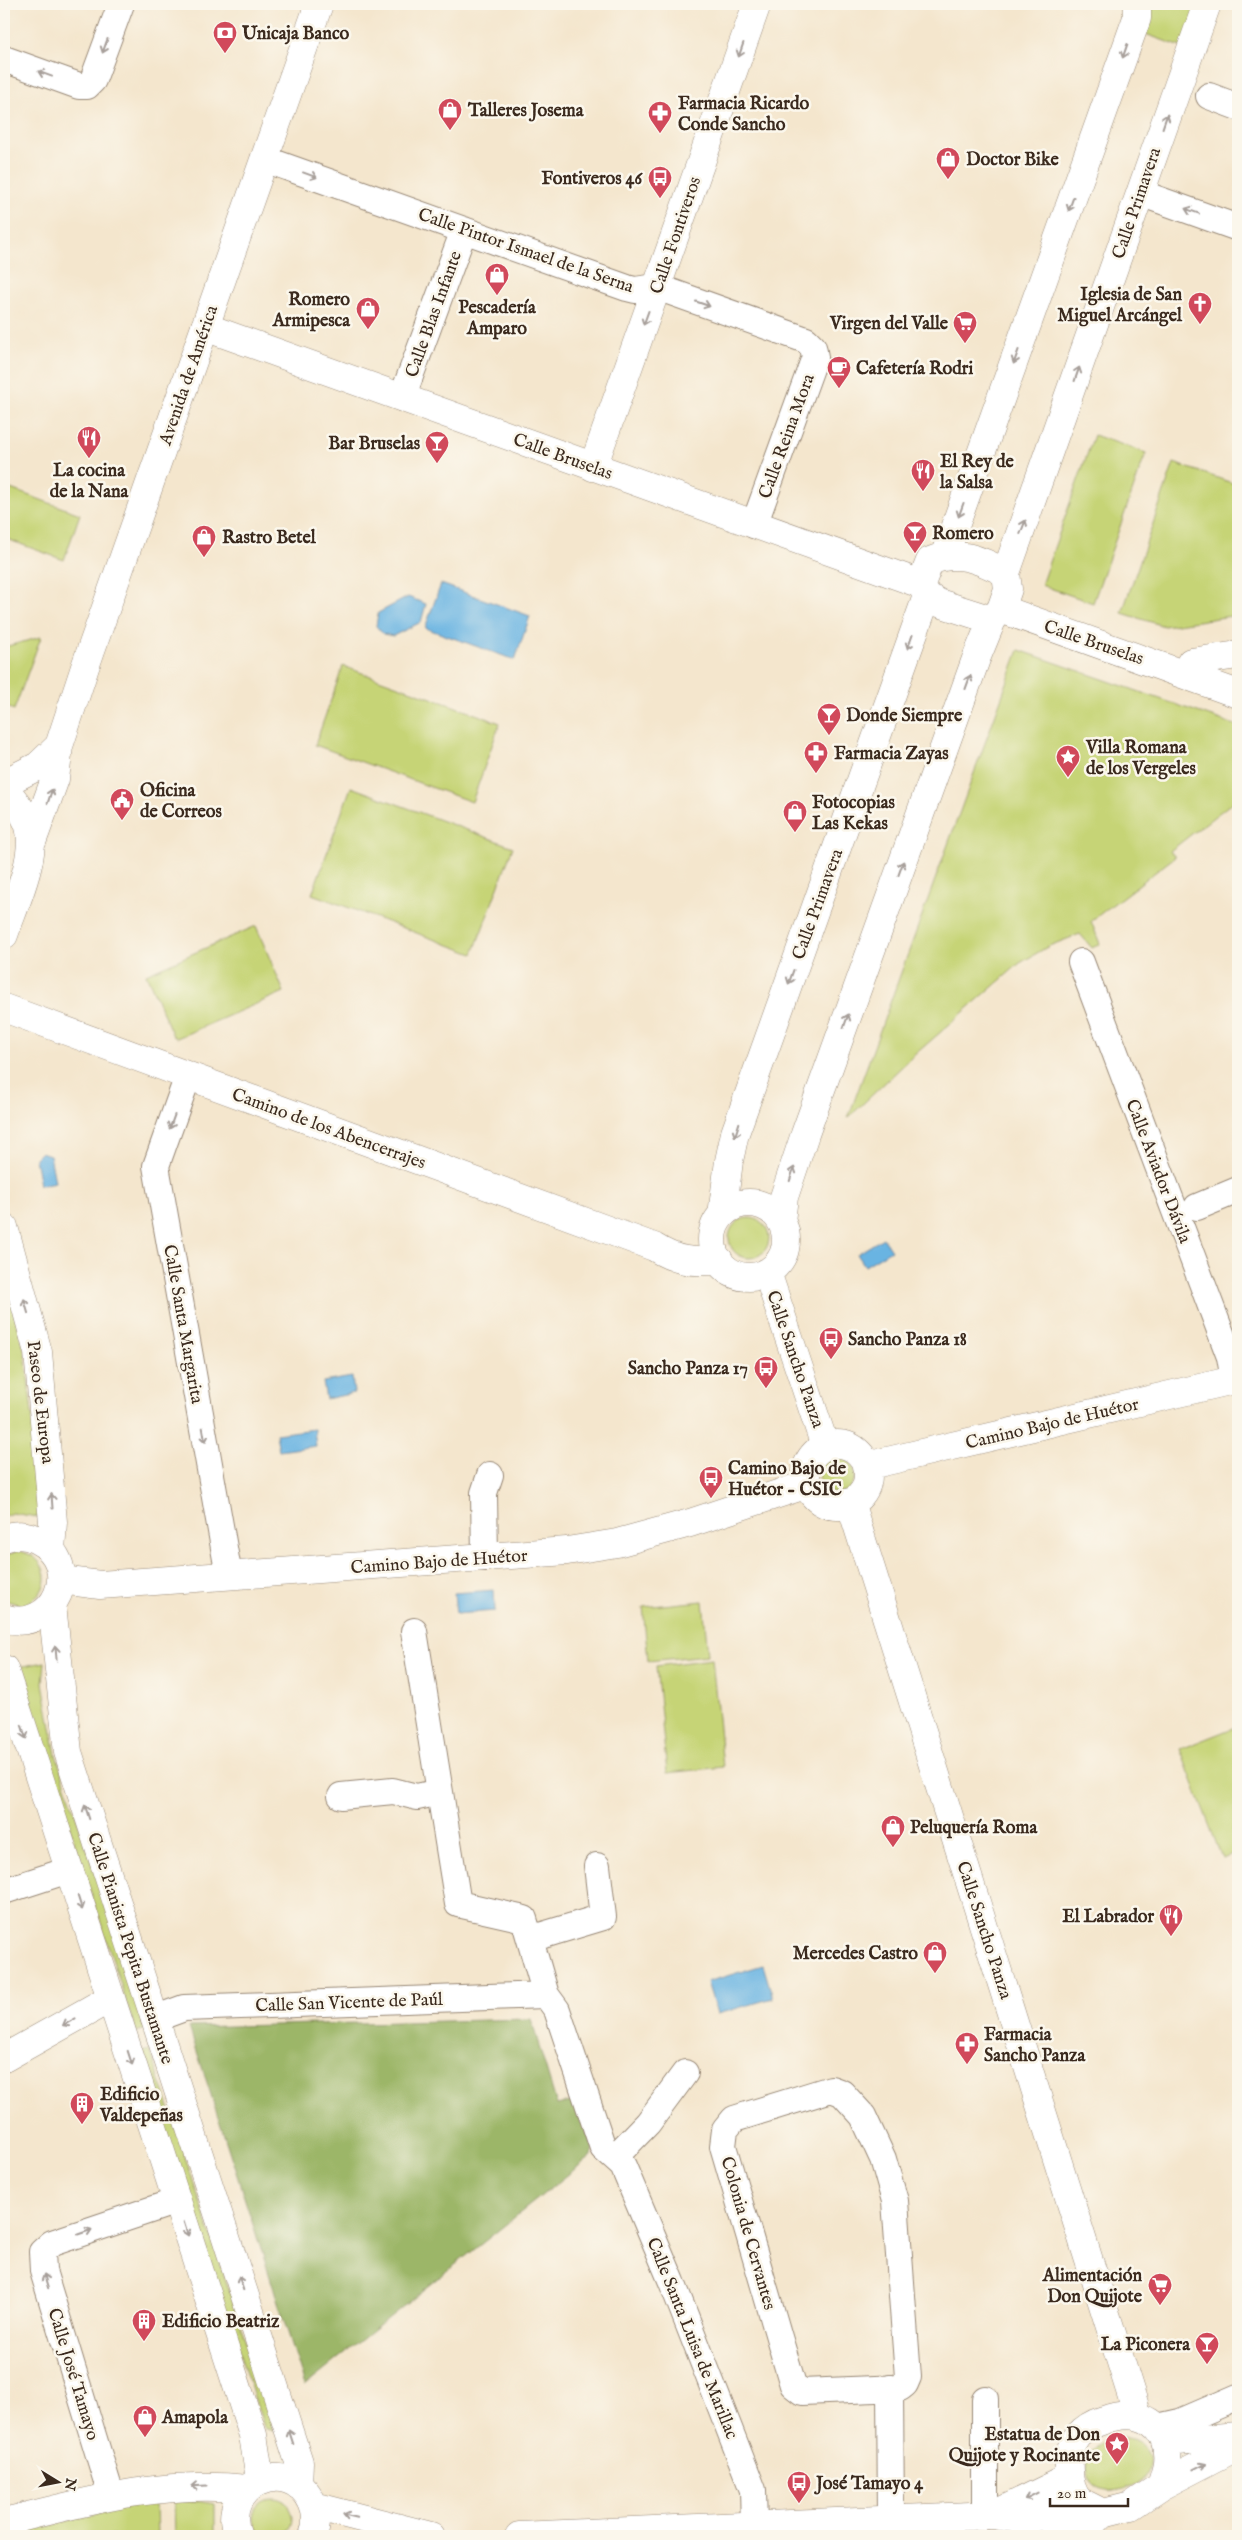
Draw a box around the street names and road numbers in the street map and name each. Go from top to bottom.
street label: Calle Primavera [1108,144,1167,262]
street label: Calle Fontiveros [646,174,707,297]
street label: Calle Pintor Ismael de la Serna [415,204,637,299]
street label: Calle Blas Infante [401,248,468,381]
street label: Avenida de América [154,302,224,449]
street label: Calle Reina Mora [754,371,821,502]
street label: Calle Bruselas [510,429,615,486]
street label: Calle Bruselas [1041,616,1146,671]
street label: Calle Primavera [788,846,849,963]
street label: Camino de los Abencerrajes [228,1084,429,1175]
street label: Calle Aviador Dávila [1120,1096,1196,1247]
street label: Calle Santa Margarita [157,1243,208,1406]
street label: Calle Sancho Panza [760,1288,829,1431]
street label: Paseo de Europa [21,1339,58,1465]
street label: Camino Bajo de Huétor [963,1393,1142,1456]
street label: Camino Bajo de Huétor [350,1545,529,1580]
street label: Calle Pianista Pepita Bustamante [81,1830,178,2067]
street label: Calle Sancho Panza [950,1859,1017,2003]
street label: Calle San Vicente de Paúl [255,1989,443,2018]
street label: Colonia de Cervantes [715,2154,780,2313]
street label: Calle Santa Luisa de Marillac [641,2234,743,2443]
street label: Calle José Tamayo [42,2306,104,2444]

